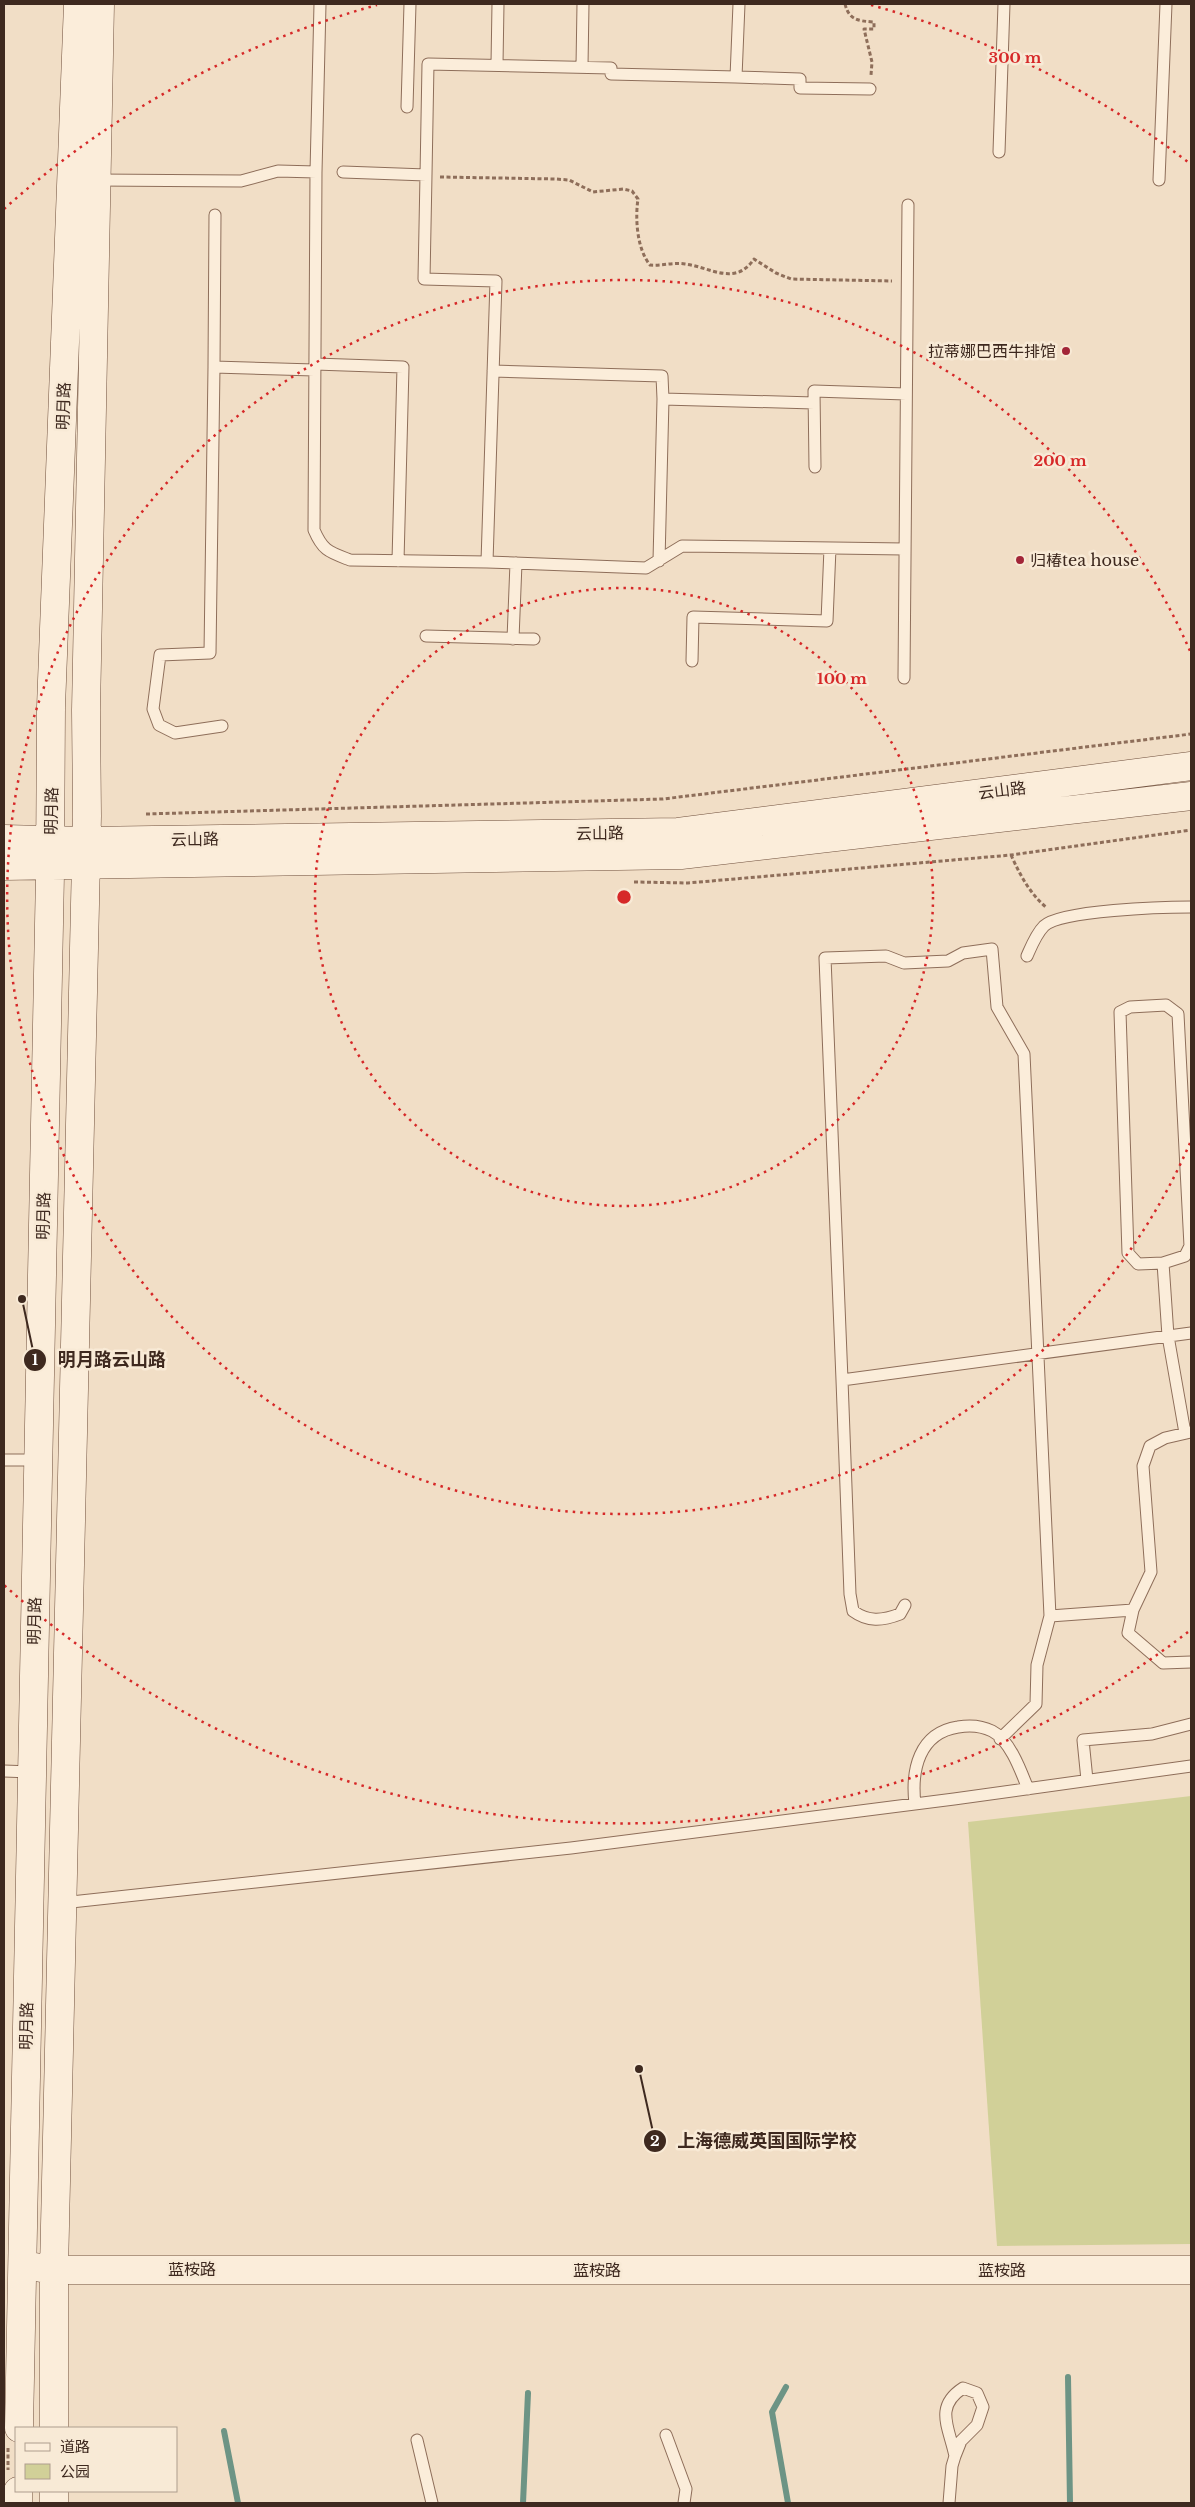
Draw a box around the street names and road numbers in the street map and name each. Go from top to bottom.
street label: 明月路 [52,382,74,430]
street label: 云山路 [977,777,1027,803]
street label: 明月路 [41,787,61,835]
street label: 云山路 [576,823,624,843]
street label: 云山路 [171,829,219,849]
street label: 明月路 [33,1192,53,1240]
street label: 明月路 [24,1597,44,1645]
street label: 明月路 [16,2002,36,2050]
street label: 蓝桉路 [168,2259,216,2279]
street label: 蓝桉路 [573,2260,621,2280]
street label: 蓝桉路 [978,2260,1026,2280]

